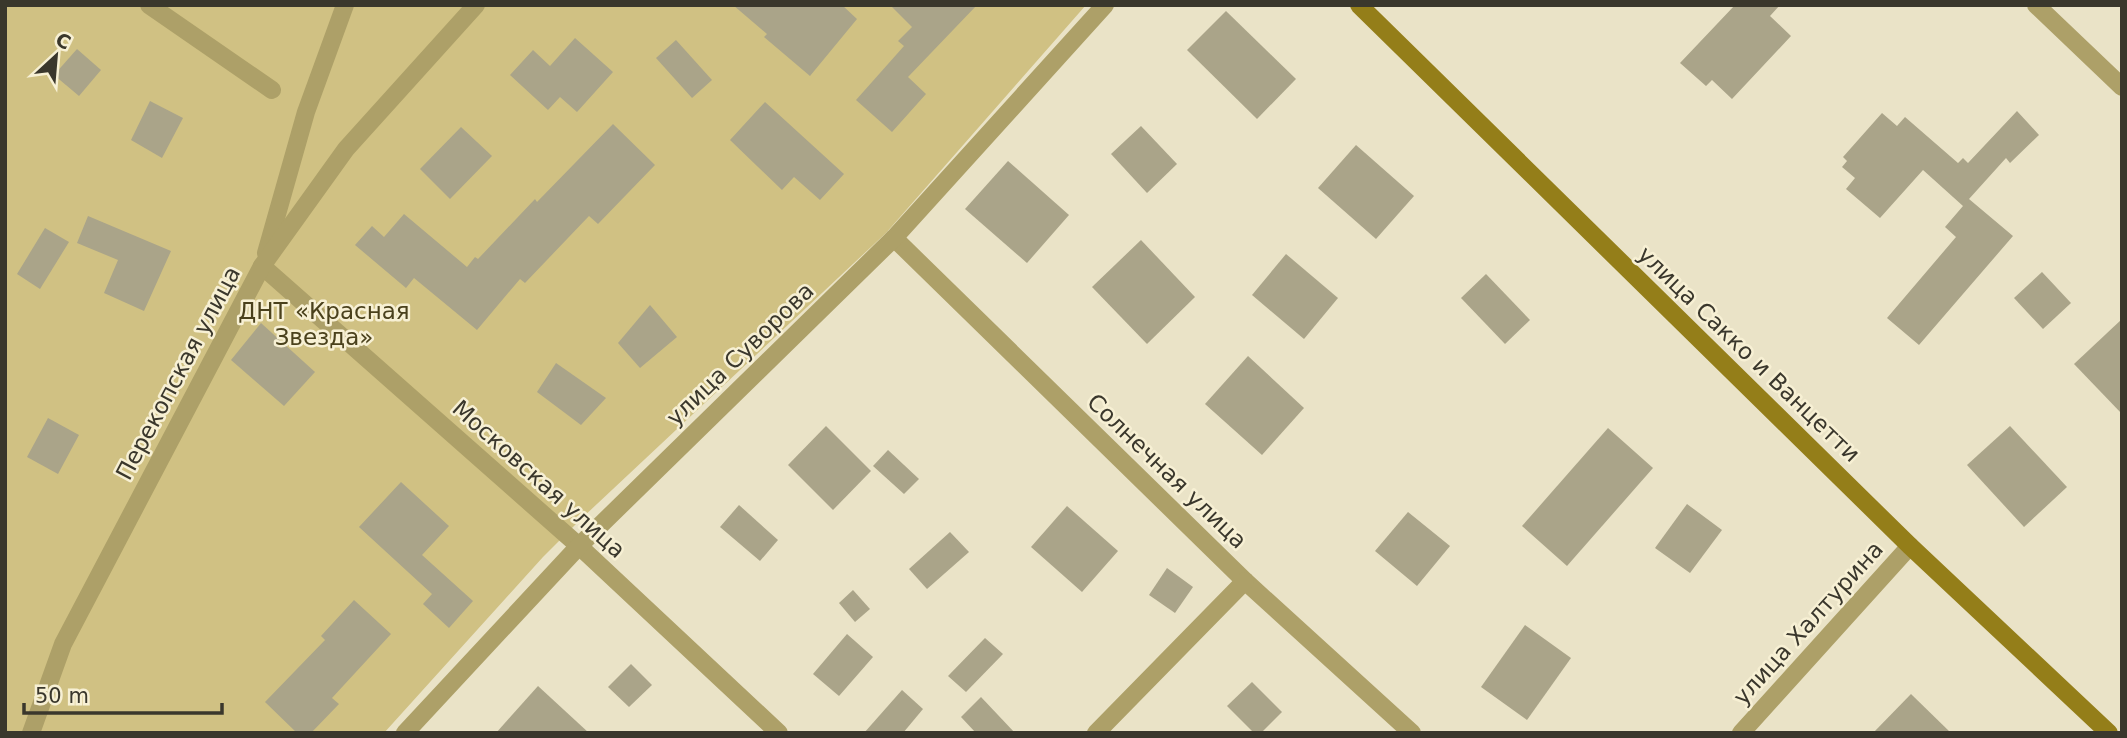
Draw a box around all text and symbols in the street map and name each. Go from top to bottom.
north arrow [21,21,91,91]
text: С [52,28,75,54]
street label: улица Сакко и Ванцетти [1633,241,1865,467]
street label: Перекопская улица [111,262,245,484]
street label: улица Суворова [661,277,819,431]
park label: ДНТ «Красная Звезда» [238,298,410,350]
street label: Солнечная улица [1082,388,1252,554]
street label: Московская улица [447,395,631,563]
street label: улица Халтурина [1728,536,1888,710]
scale bar [24,672,222,716]
text: 50 m [35,684,89,708]

